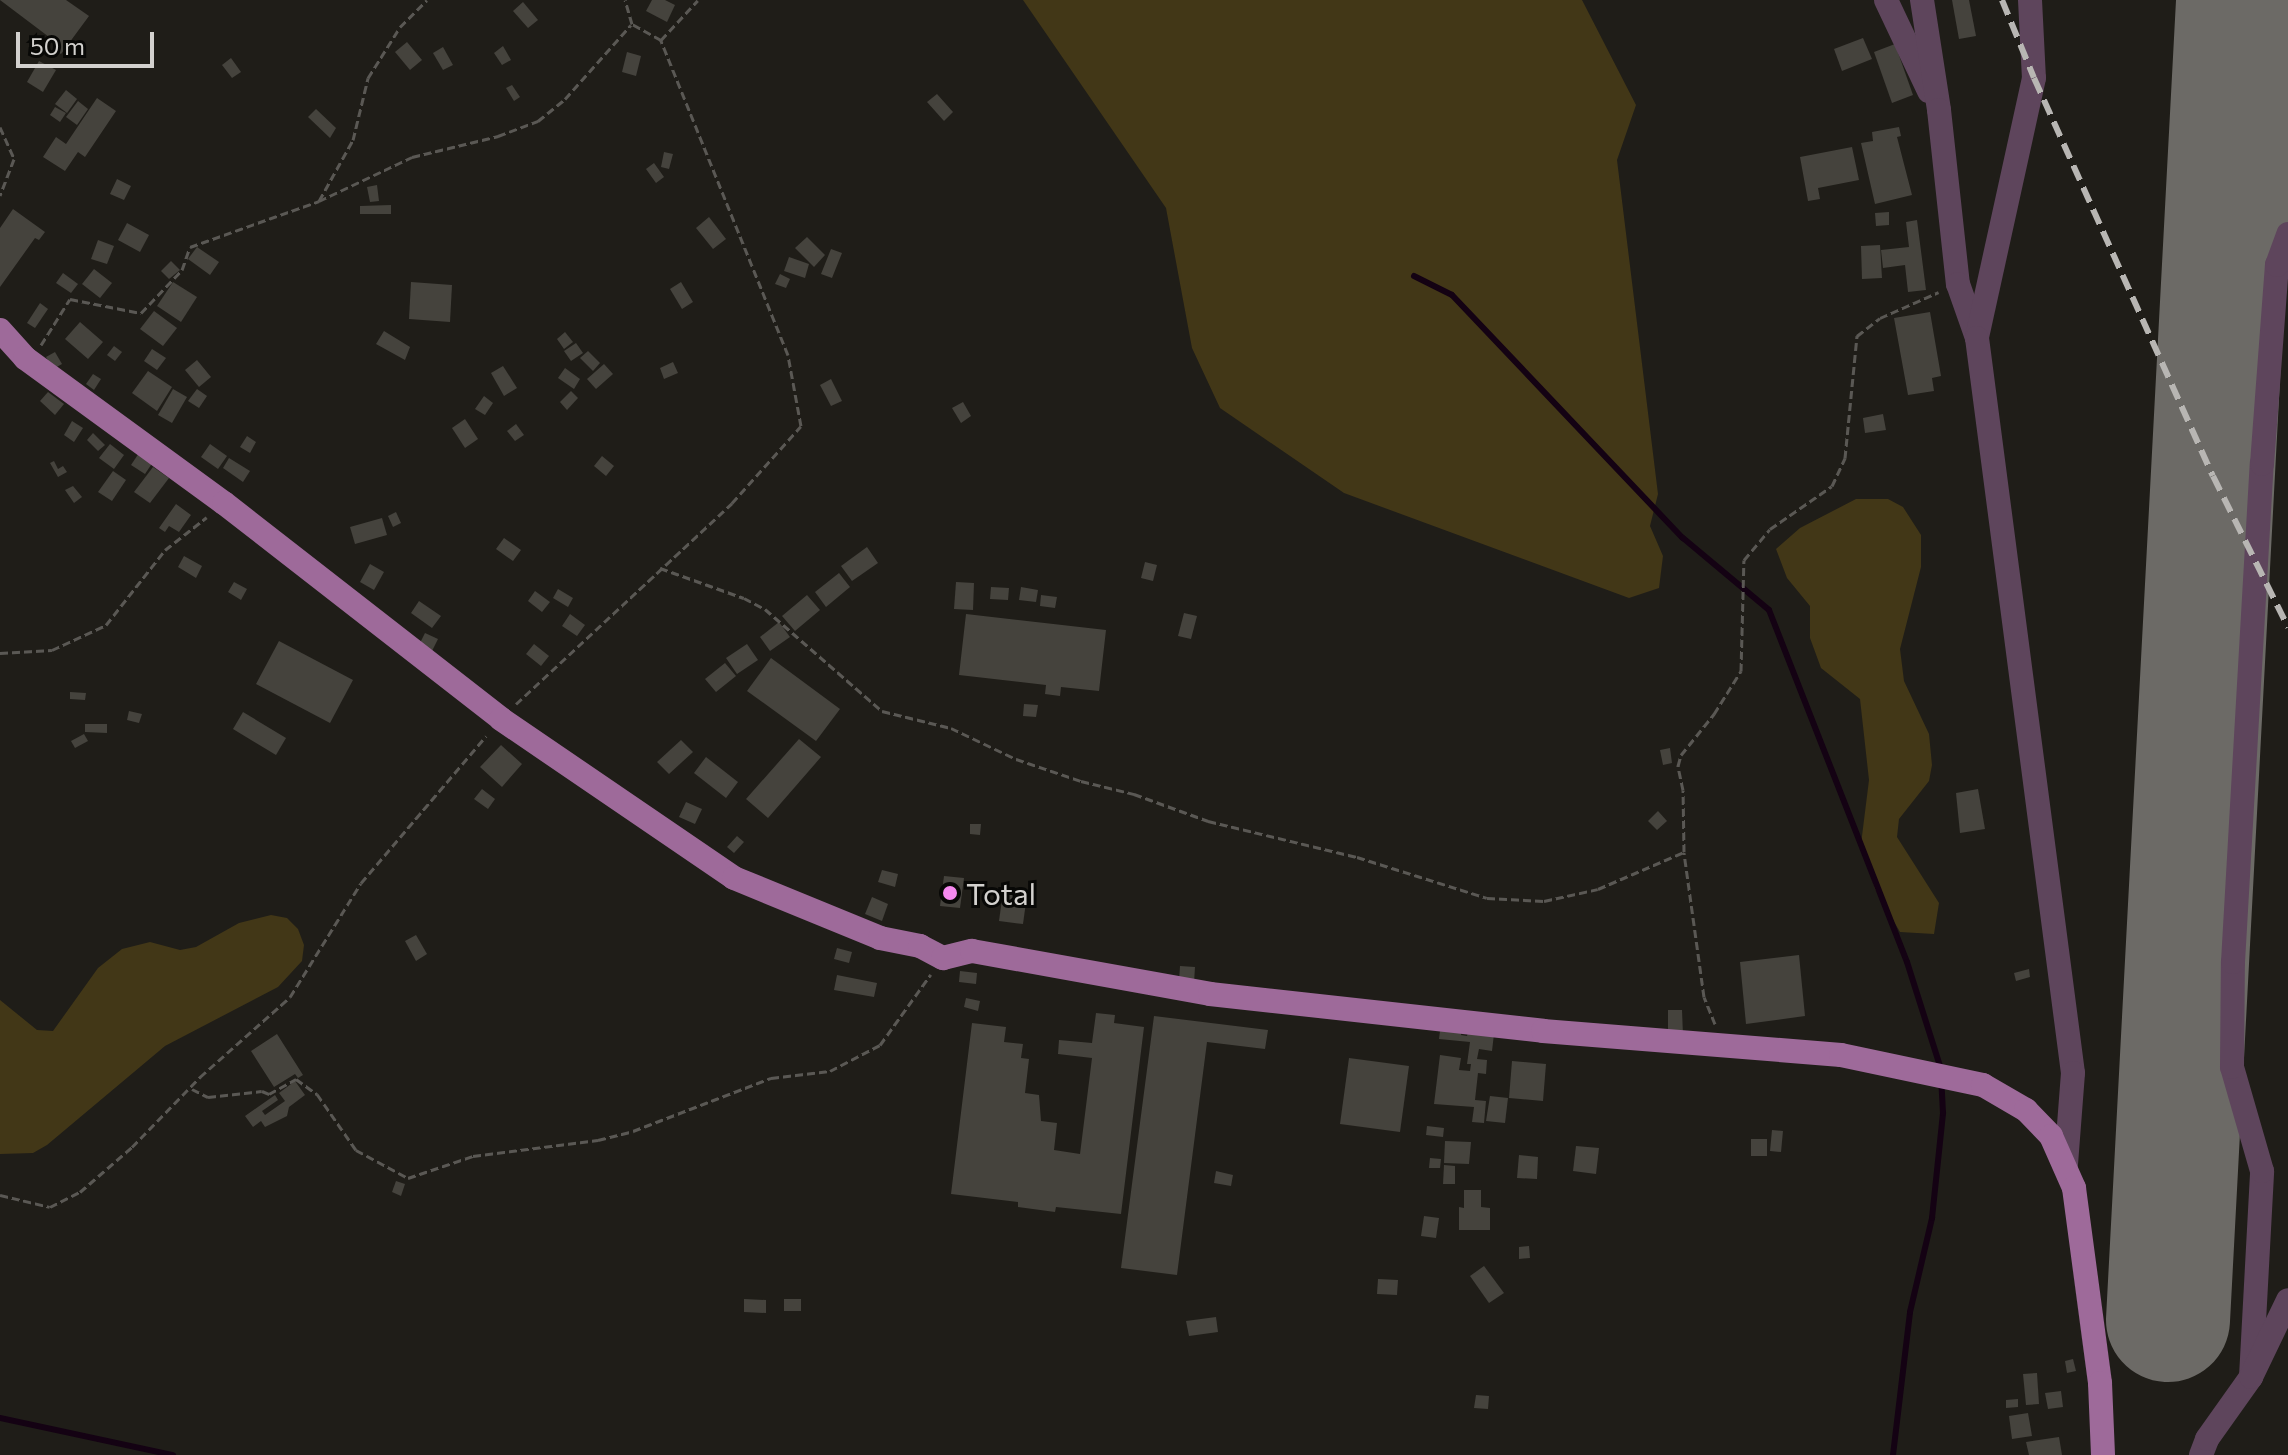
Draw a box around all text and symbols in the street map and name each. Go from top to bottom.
scale bar [20,16,158,66]
text: 50 m [30,31,85,60]
place label: Total [966,875,1036,911]
marker: Total [941,884,959,902]

